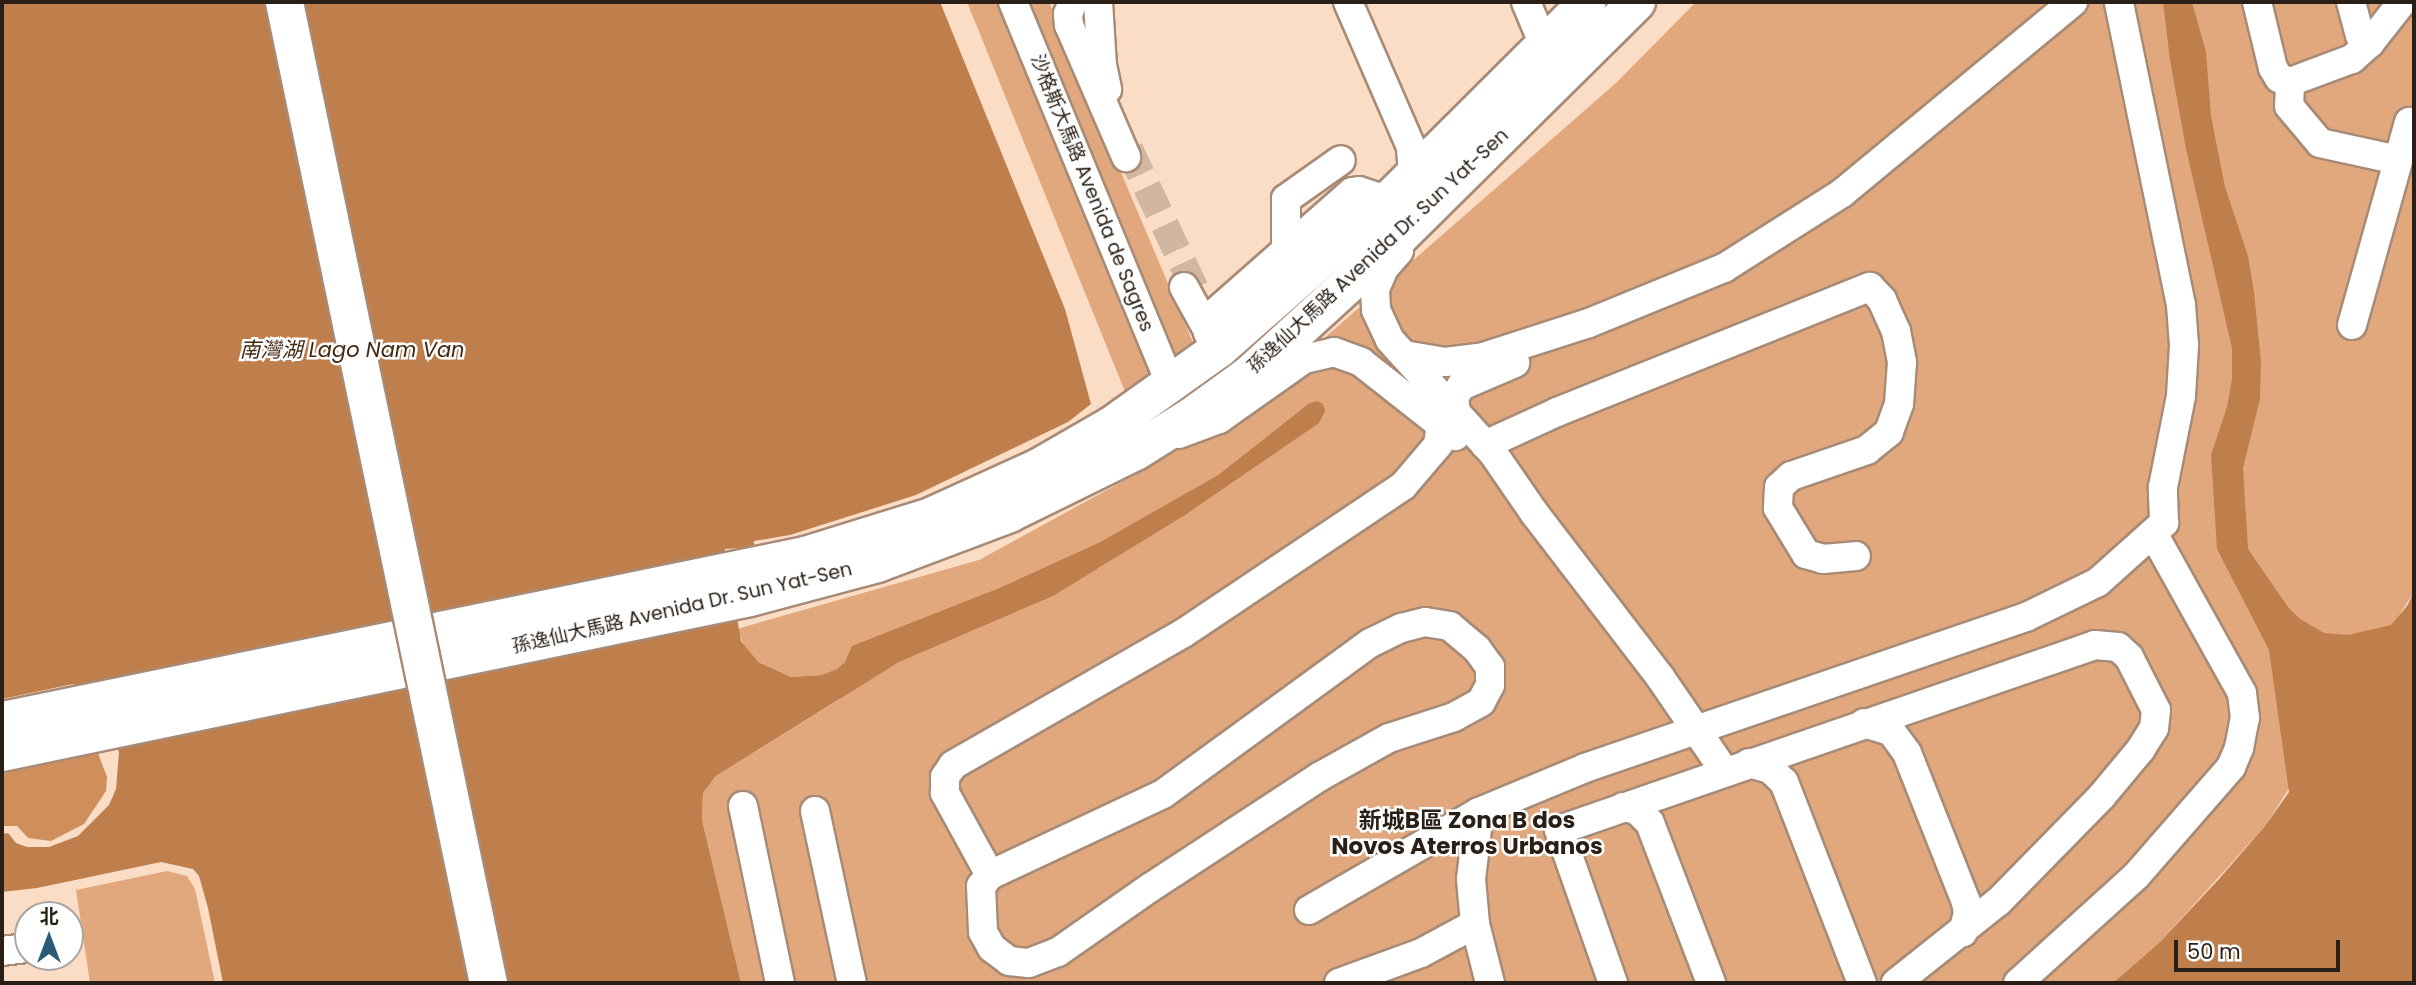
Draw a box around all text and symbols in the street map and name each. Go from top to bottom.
street label: 沙格斯大馬路 Avenida de Sagres [1026,51,1158,335]
street label: 孫逸仙大馬路 Avenida Dr. Sun Yat-Sen [1243,124,1513,378]
water label: 南灣湖 Lago Nam Van [239,337,465,363]
street label: 孫逸仙大馬路 Avenida Dr. Sun Yat-Sen [510,558,854,658]
district label: 新城B區 Zona B dos Novos Aterros Urbanos [1331,806,1603,860]
north arrow [14,901,84,971]
text: 北 [39,903,59,930]
scale bar [2178,926,2344,970]
text: 50 m [2187,937,2241,966]

